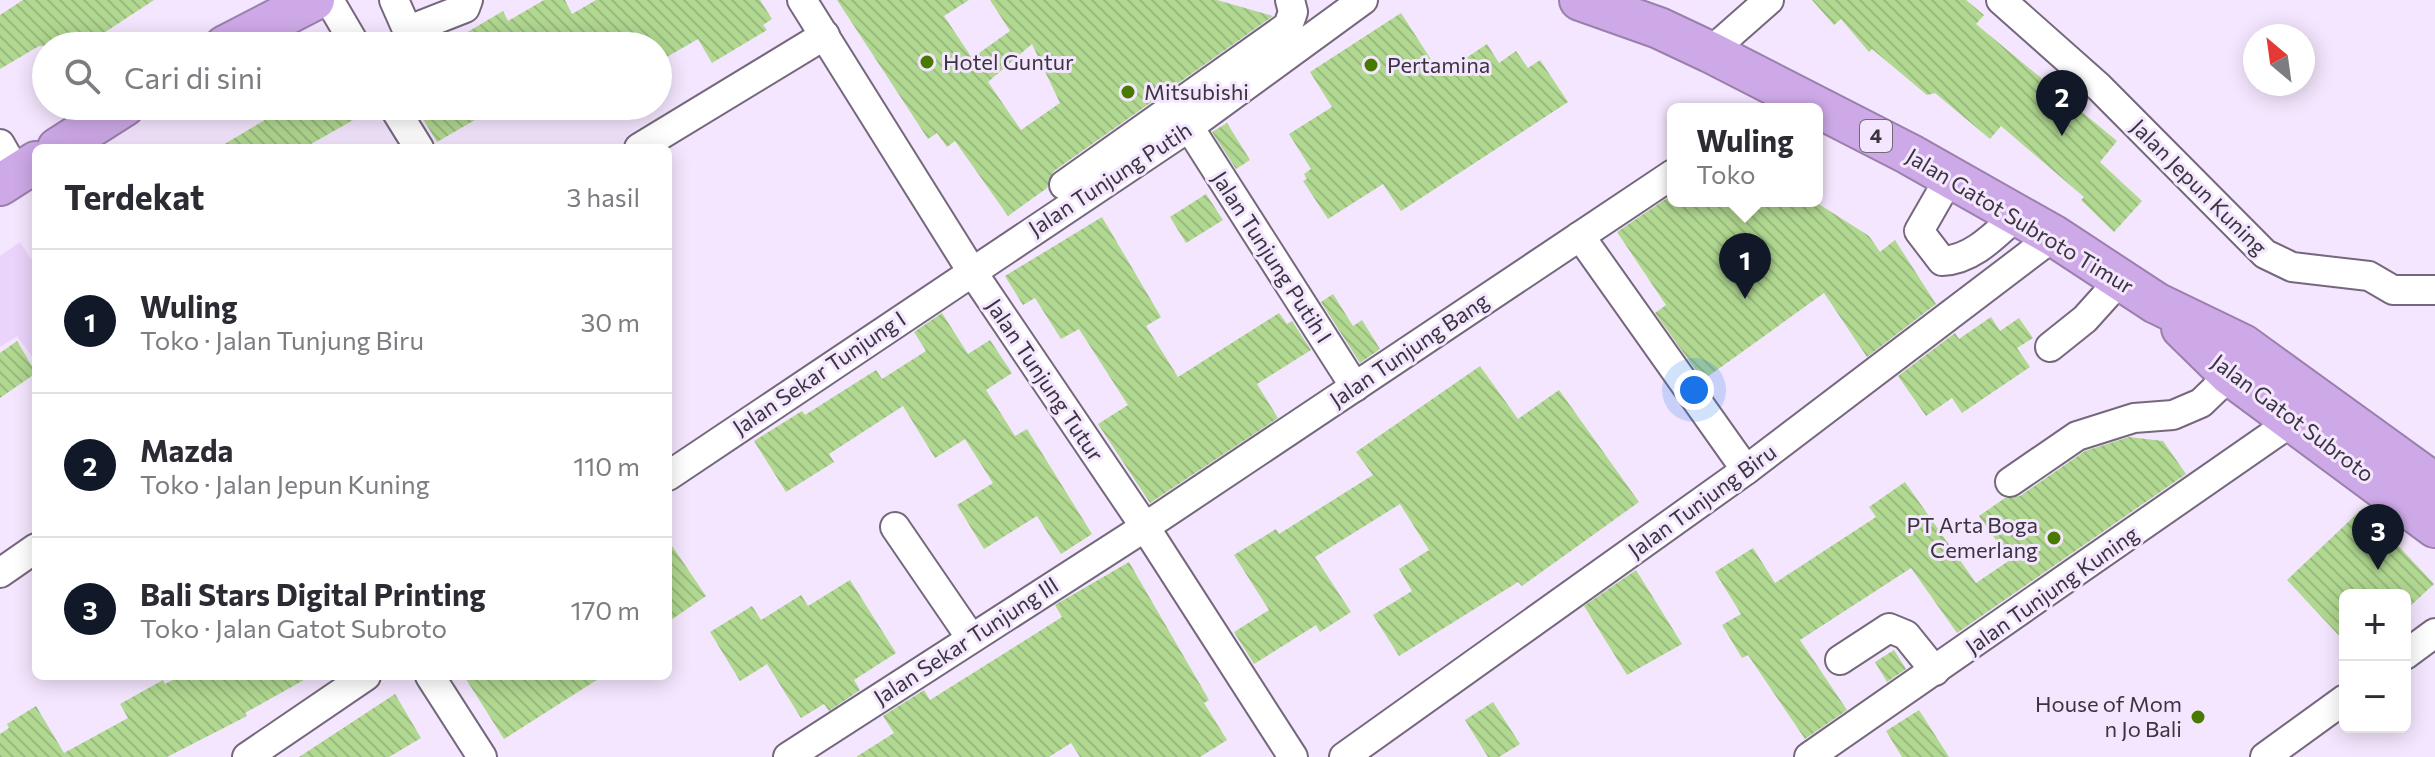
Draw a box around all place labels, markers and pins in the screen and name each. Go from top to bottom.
place label: Hotel Guntur [943,48,1074,75]
place label: Pertamina [1387,51,1490,78]
marker: Hotel Guntur [918,53,936,71]
marker: Pertamina [1362,56,1380,74]
pin: 2 [2036,70,2088,136]
place label: Mitsubishi [1144,78,1249,105]
marker: Mitsubishi [1119,83,1137,101]
pin: 1 [1719,233,1771,299]
pin: 3 [2352,504,2404,570]
place label: PT Arta Boga Cemerlang [1907,511,2038,563]
marker: PT Arta Boga Cemerlang [2045,529,2063,547]
place label: House of Mom n Jo Bali [2035,690,2182,742]
marker: House of Mom n Jo Bali [2189,708,2207,726]

